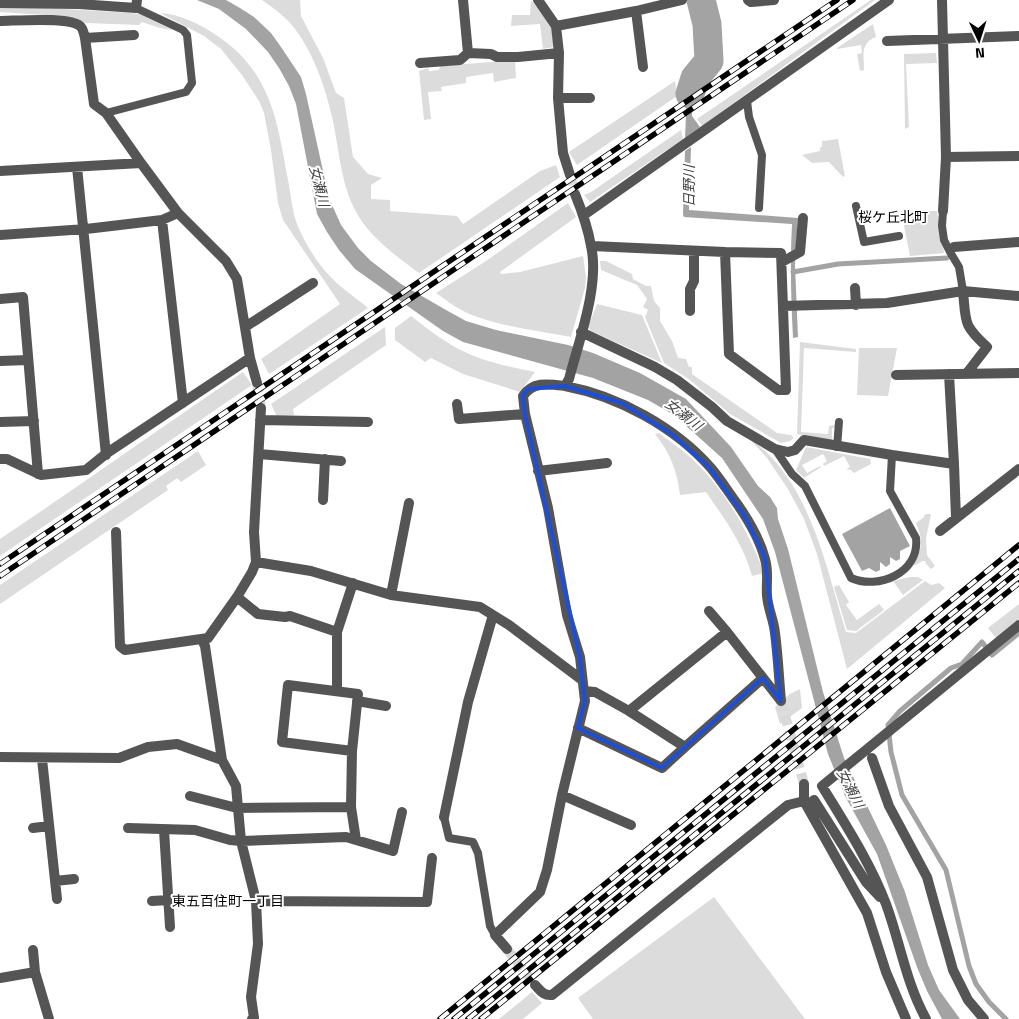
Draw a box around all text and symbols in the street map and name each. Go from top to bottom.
north arrow [954,15,1004,65]
text: N [974,43,986,64]
water label: 女瀬川 [305,163,336,211]
water label: 日野川 [678,163,699,207]
district label: 桜ケ丘北町 [858,206,928,227]
water label: 女瀬川 [661,393,709,436]
water label: 女瀬川 [832,765,871,813]
district label: 東五百住町一丁目 [172,890,284,911]

